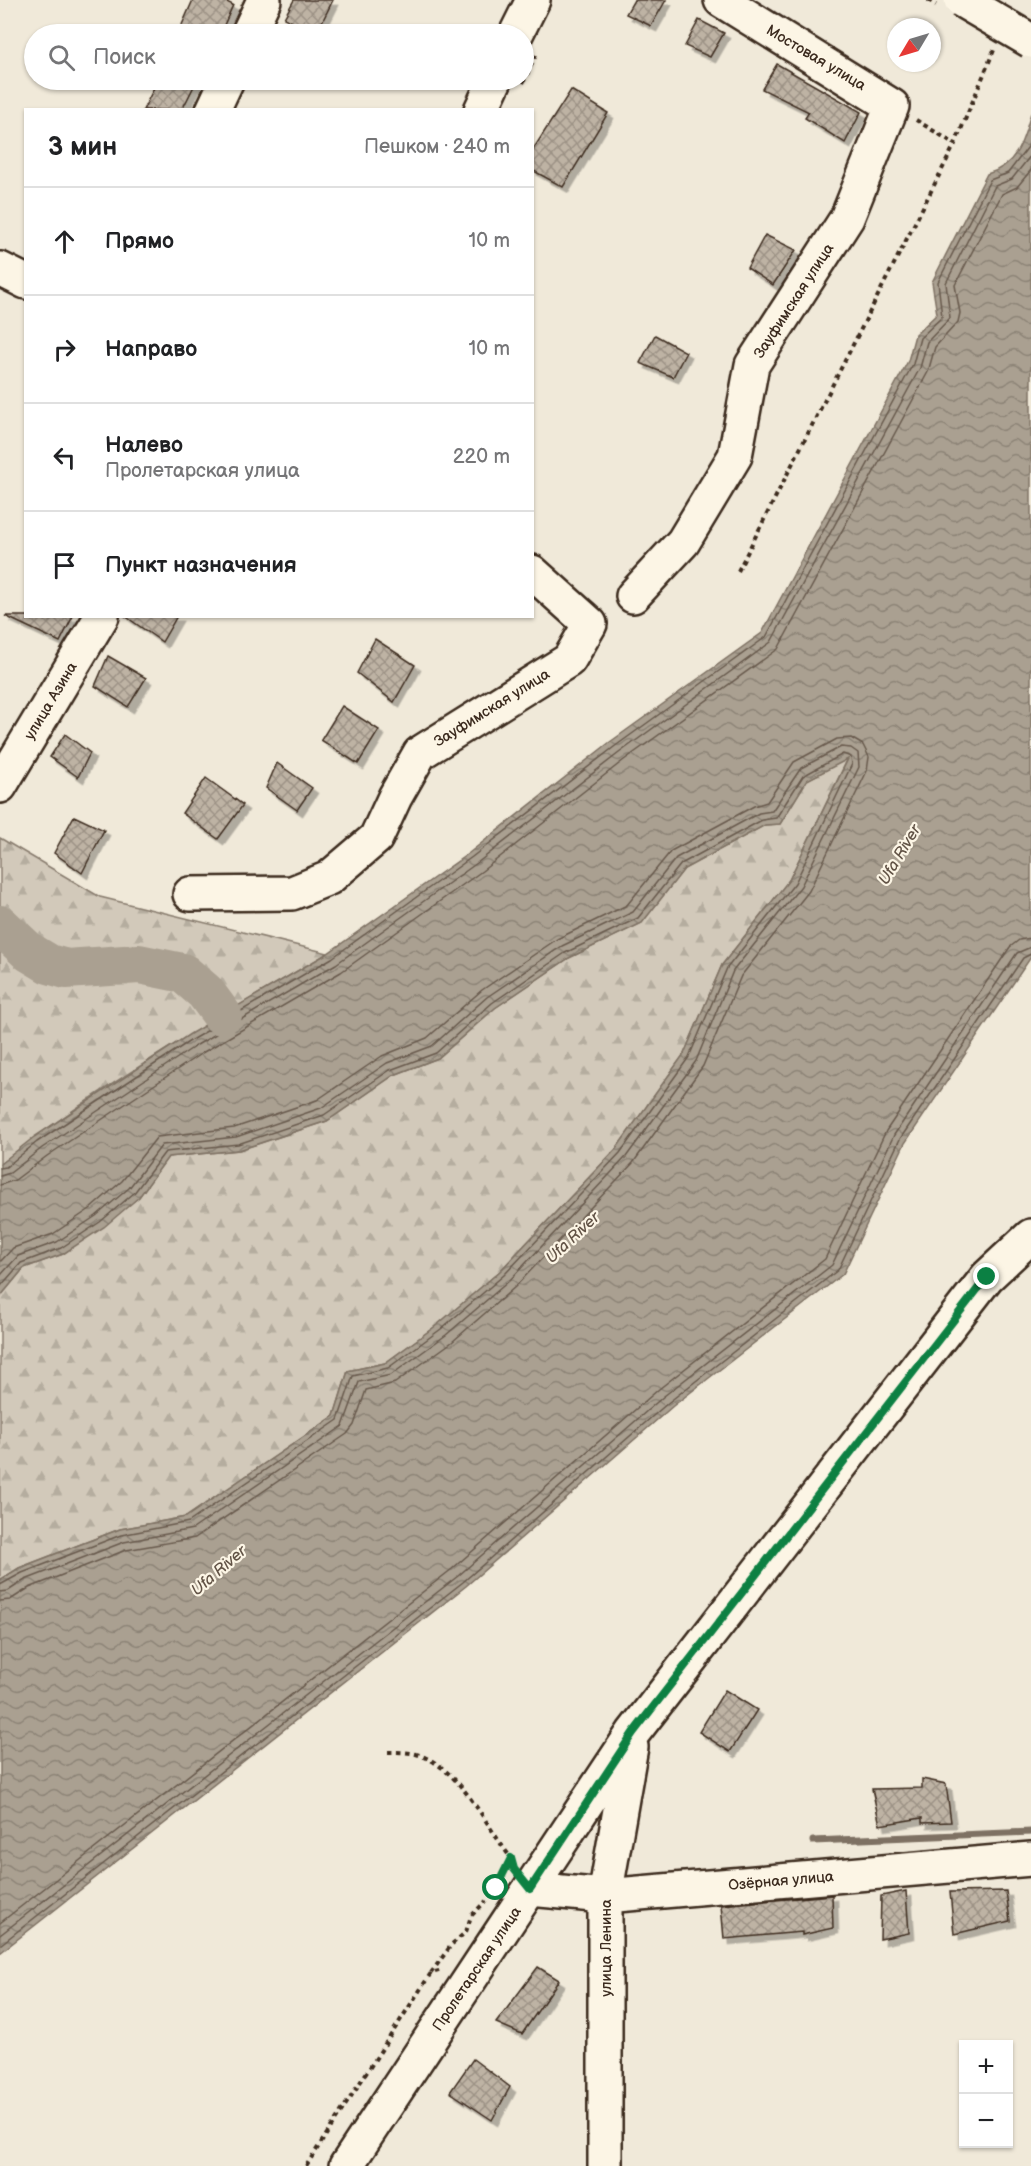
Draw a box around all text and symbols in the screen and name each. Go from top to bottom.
north arrow [887,18,941,72]
street label: Мостовая улица [763,21,869,95]
search box [24,24,534,90]
icon: search [45,41,78,74]
text: Поиск [93,44,156,71]
text: 3 мин [48,132,117,163]
text: Пешком · 240 m [364,135,510,159]
icon: ahead [48,225,81,258]
text: Прямо [105,228,174,255]
text: 10 m [469,229,510,253]
street label: Зауфимская улица [750,240,838,362]
icon: right [48,333,81,366]
text: Направо [105,336,197,363]
text: 10 m [469,337,510,361]
text: Налево [105,432,183,459]
icon: left [48,441,81,474]
text: 220 m [453,445,510,469]
text: Пролетарская улица [105,459,300,483]
icon: arrive [48,549,81,582]
text: Пункт назначения [105,552,297,579]
street label: улица Азина [20,658,82,743]
street label: Зауфимская улица [430,665,554,751]
water label: Ufa River [875,821,926,888]
water label: Ufa River [542,1208,605,1268]
route end [973,1263,999,1289]
water label: Ufa River [188,1541,251,1600]
street label: Озёрная улица [727,1867,835,1895]
route start [482,1874,508,1900]
street label: улица Ленина [597,1899,616,1997]
street label: Пролетарская улица [428,1903,526,2035]
map controls [959,2040,1013,2148]
button: + [959,2040,1013,2094]
button: − [959,2094,1013,2148]

